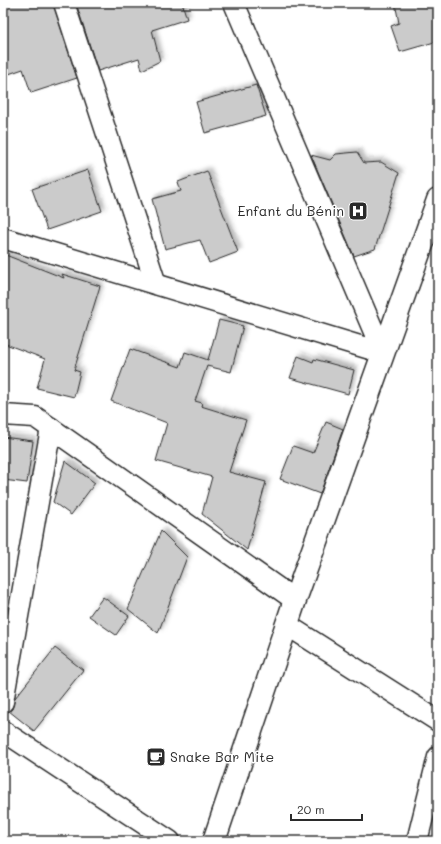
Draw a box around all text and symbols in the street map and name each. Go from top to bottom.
hospital icon: Enfant du Bénin [347,200,369,222]
place label: Enfant du Bénin [237,201,344,220]
cafe icon: Snake Bar Mite [145,746,167,768]
place label: Snake Bar Mite [170,747,274,766]
scale bar [291,796,362,822]
text: 20 m [297,801,325,817]

